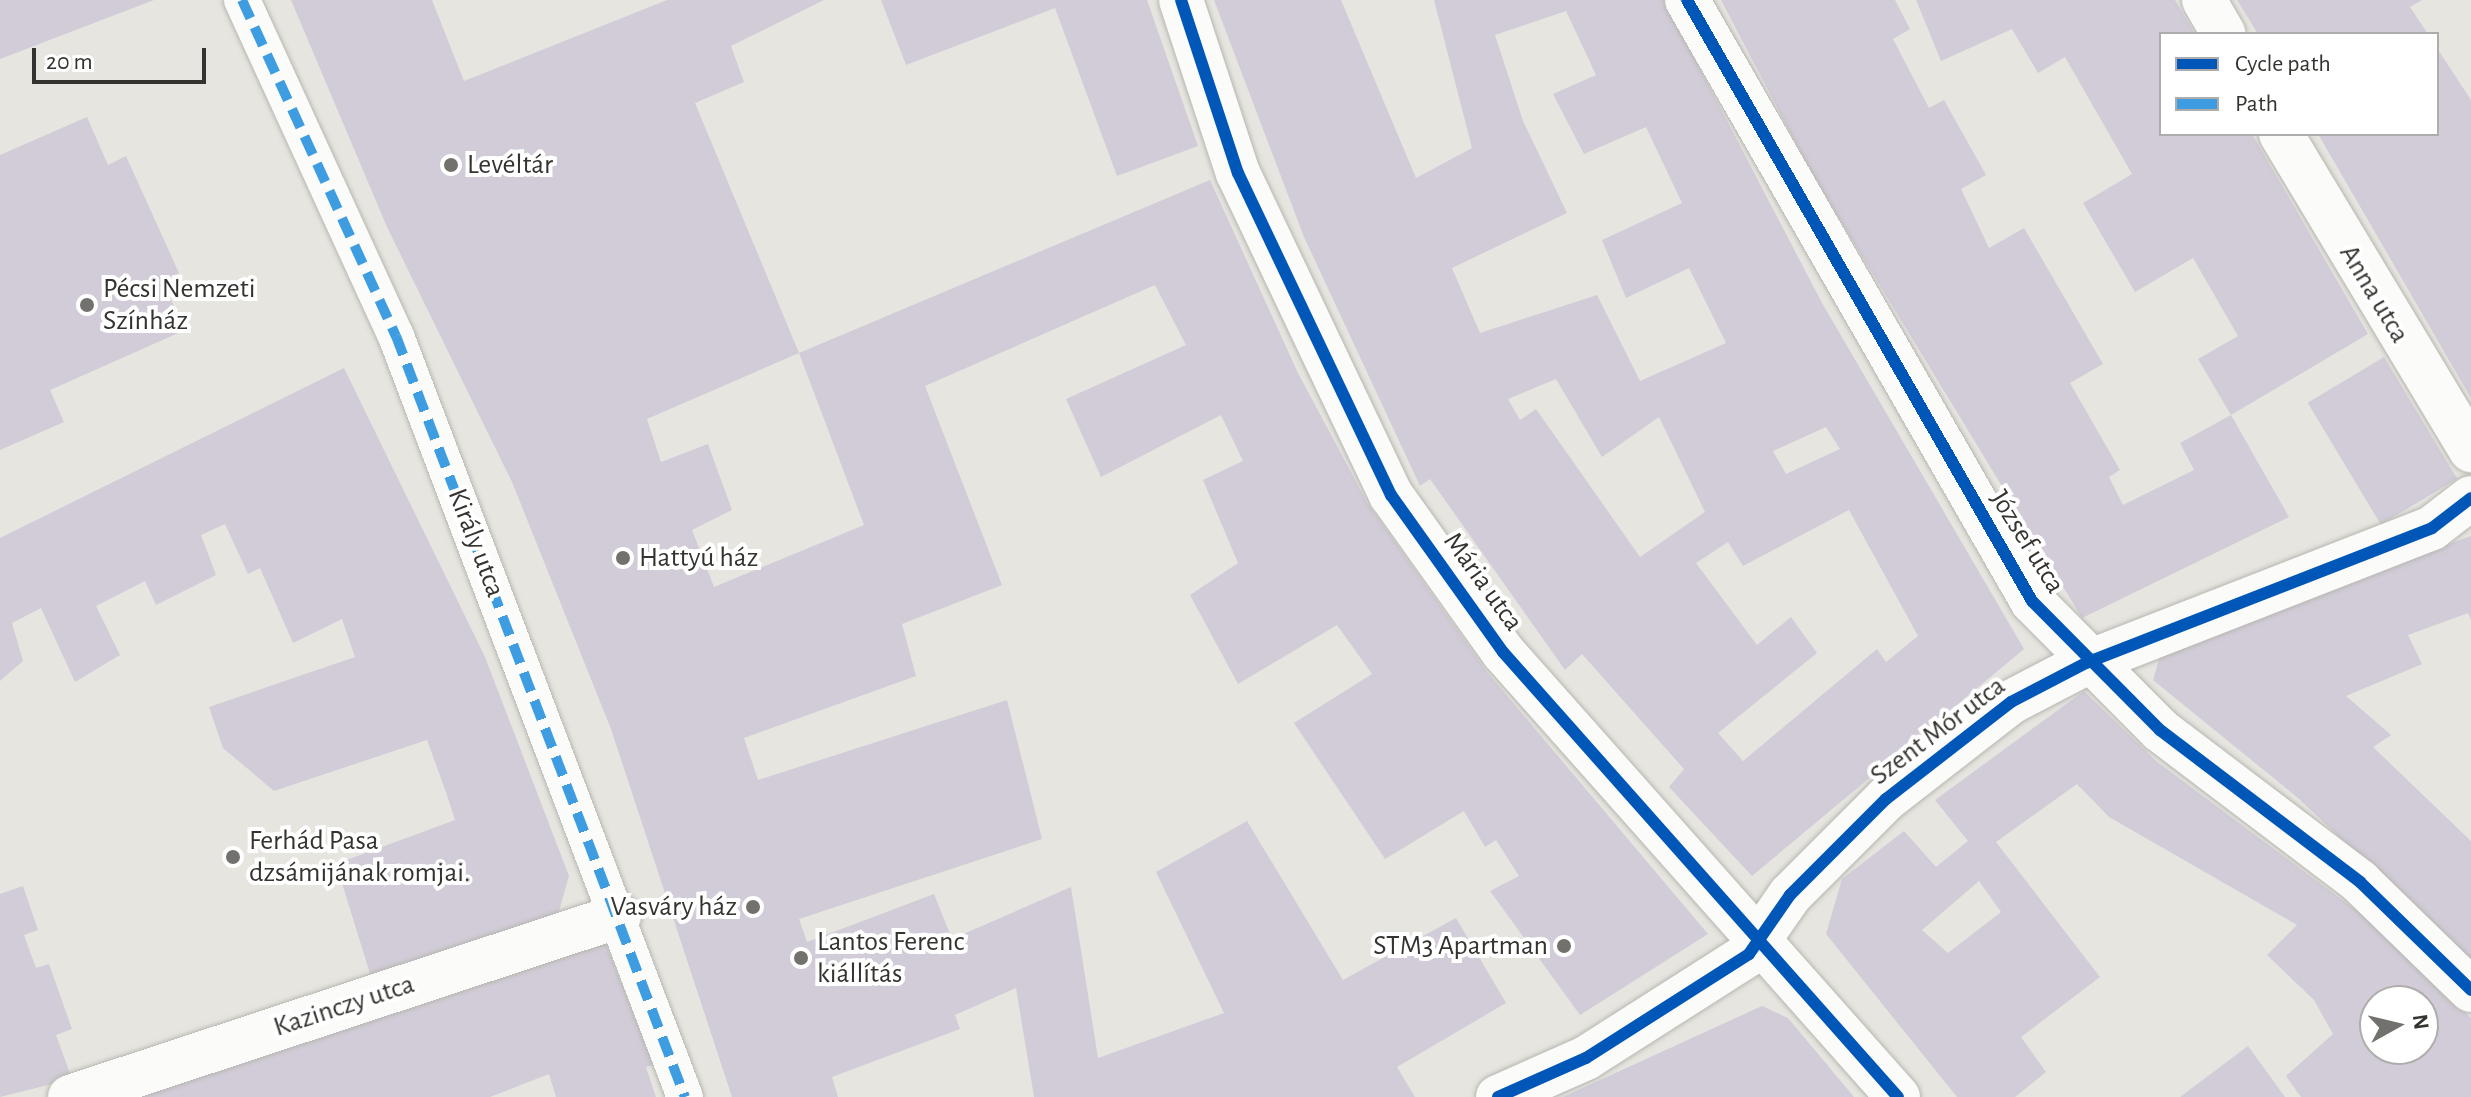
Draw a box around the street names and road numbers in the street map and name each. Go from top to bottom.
street label: Anna utca [2332,239,2416,349]
street label: Király utca [440,484,512,602]
street label: József utca [1982,484,2072,600]
street label: Mária utca [1436,526,1530,638]
street label: Szent Mór utca [1864,669,2012,793]
street label: Kazinczy utca [269,967,419,1045]

